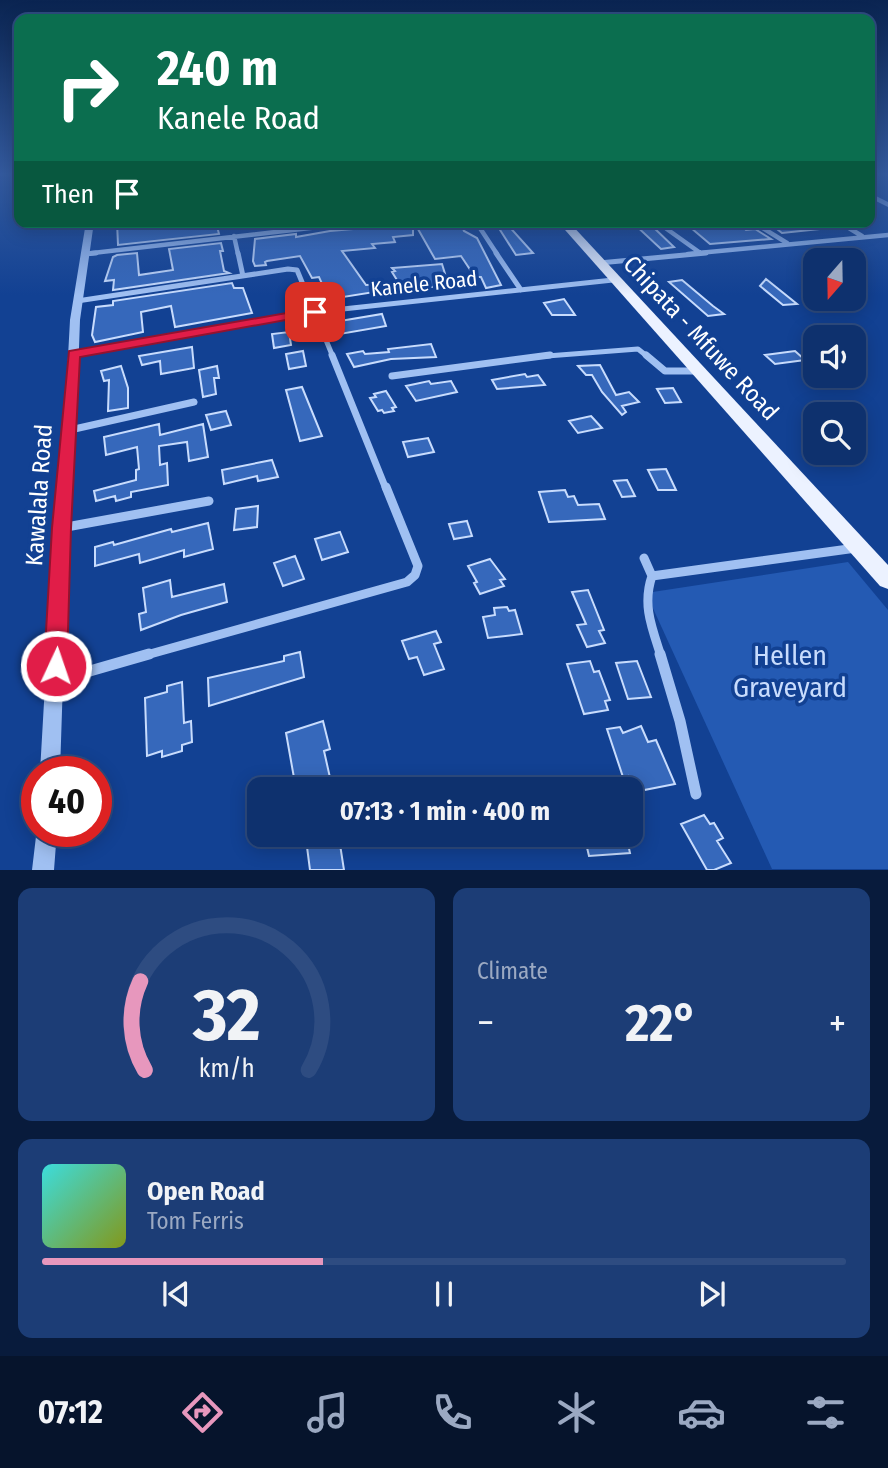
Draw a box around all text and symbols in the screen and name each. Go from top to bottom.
text: 240 m [157,39,278,98]
icon: right [42,42,133,133]
text: Kanele Road [157,99,320,137]
icon: arrive [108,175,146,213]
text: Then [42,179,94,210]
north arrow [803,248,866,312]
map controls [803,248,866,465]
street label: Chipata - Mfuwe Road [618,250,784,426]
street label: Kanele Road [369,265,479,303]
pin [285,282,345,342]
icon: arrive [296,293,334,331]
button: sound [803,325,866,388]
button: search [803,402,866,465]
street label: Kawalala Road [20,423,58,567]
position arrow [19,629,93,703]
park label: Hellen Graveyard [733,639,847,704]
speed limit sign: 40 [21,756,112,847]
text: 07:13 · 1 min · 400 m [340,796,550,827]
text: Climate [477,957,548,985]
text: 32 [192,973,260,1060]
text: 22° [625,992,698,1055]
text: − [477,1000,494,1046]
text: + [829,1000,846,1046]
text: km/h [199,1054,254,1084]
text: Open Road [147,1176,265,1207]
text: Tom Ferris [147,1207,244,1235]
icon: previous [157,1275,195,1313]
icon: pause [425,1275,463,1313]
icon: next [693,1275,731,1313]
icon: directions [178,1388,227,1437]
icon: music [303,1388,352,1437]
icon: phone [428,1388,477,1437]
icon: climate [552,1388,601,1437]
icon: car [677,1388,726,1437]
icon: filters [801,1388,850,1437]
text: 07:12 [38,1393,103,1431]

